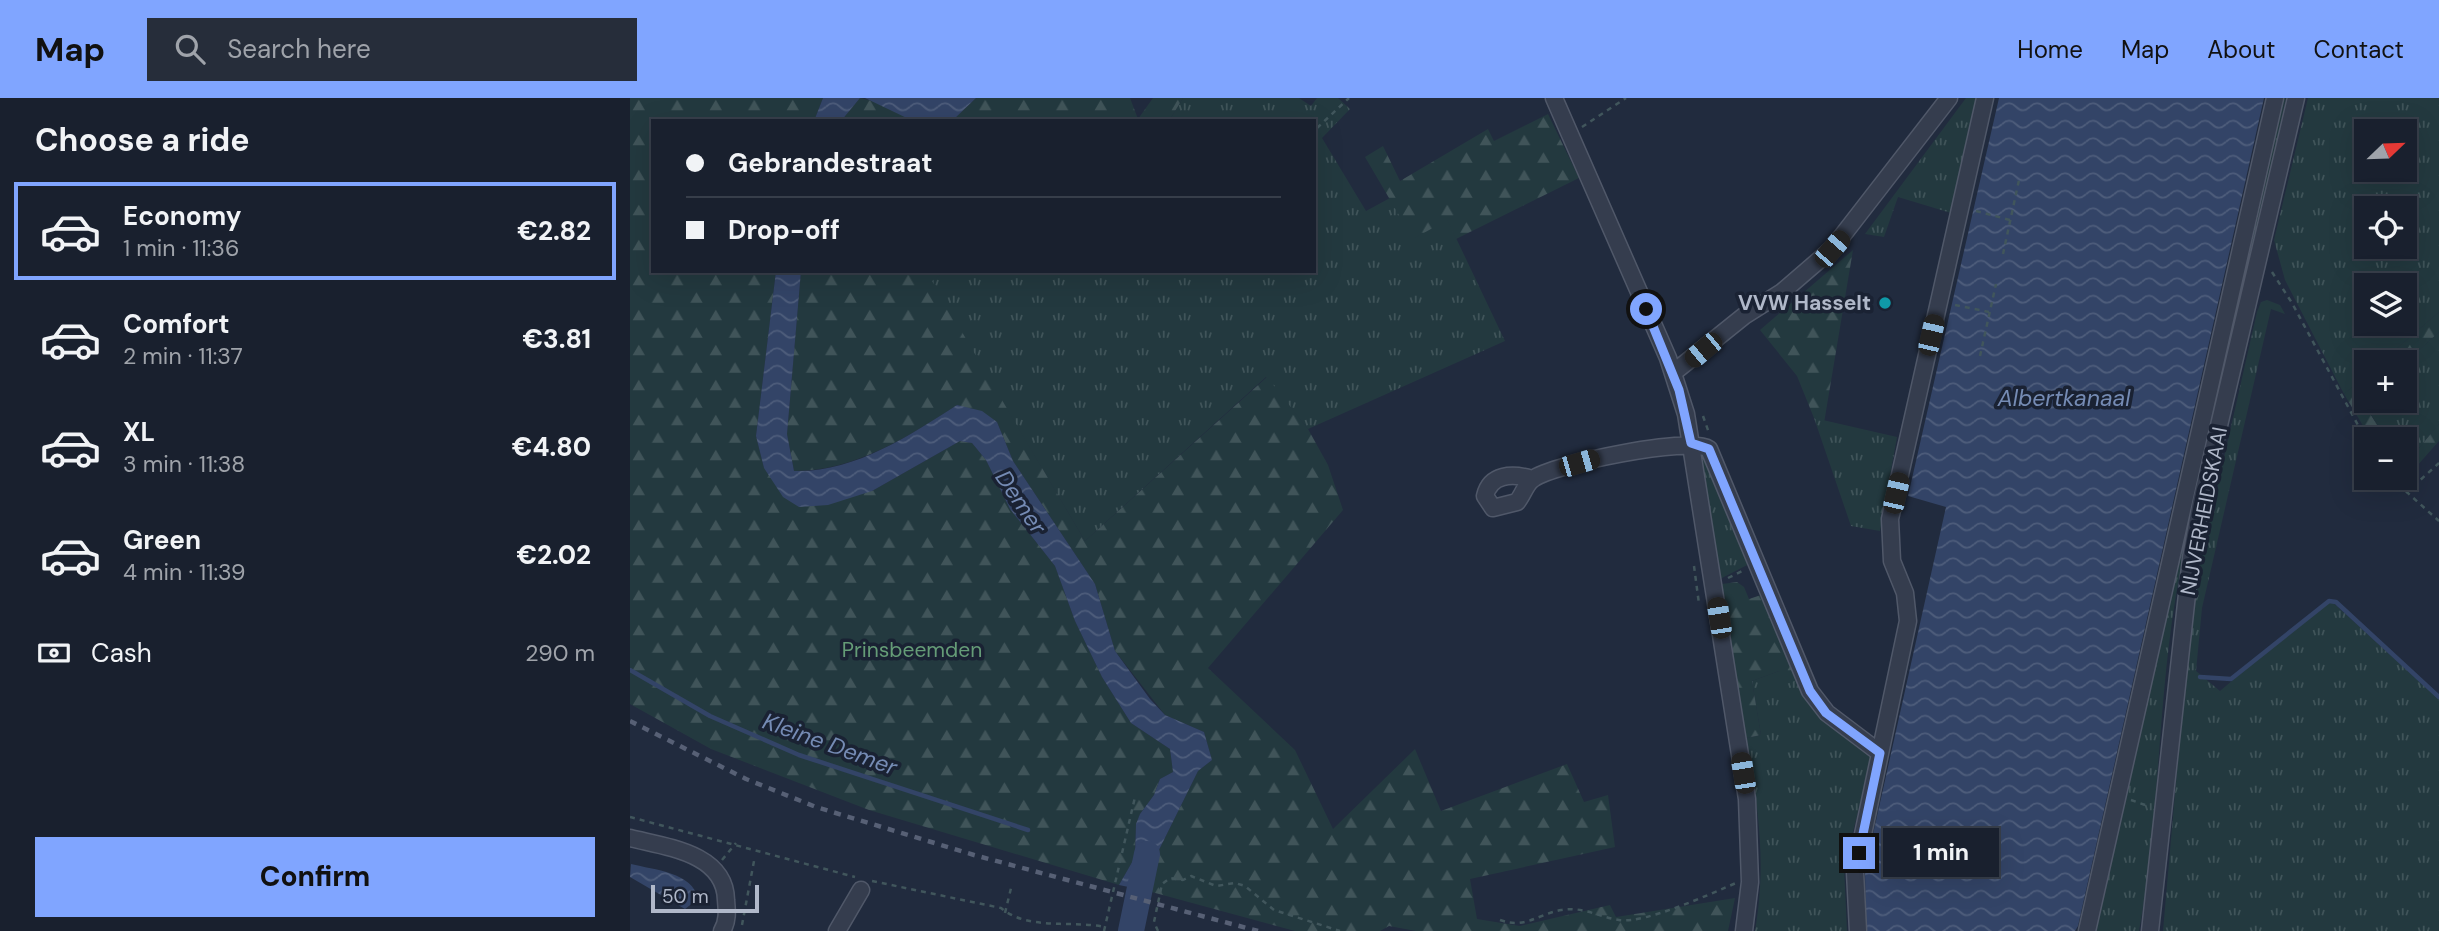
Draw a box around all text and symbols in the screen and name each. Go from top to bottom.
search box [147,18,637,81]
text: Map [35,28,105,71]
icon: search [171,30,209,68]
text: Search here [227,32,371,66]
text: Home [2017,34,2083,65]
text: Map [2121,34,2169,65]
text: About [2207,34,2276,65]
text: Contact [2314,34,2404,65]
text: Choose a ride [35,119,250,161]
north arrow [2354,119,2417,182]
map controls [2354,119,2417,490]
text: Gebrandestraat [728,146,932,180]
button: locate [2354,196,2417,259]
text: Economy [123,199,241,233]
icon: car [39,200,102,263]
text: Drop-off [728,213,840,247]
text: €2.82 [517,214,591,248]
car [1811,226,1854,272]
text: 1 min · 11:36 [123,233,239,263]
button: layers [2354,273,2417,336]
place label: VVW Hasselt [1738,289,1871,317]
route start [1630,293,1662,325]
marker: VVW Hasselt [1877,295,1893,311]
text: Comfort [123,307,229,341]
icon: car [39,308,102,371]
car [1917,312,1946,358]
text: €3.81 [522,322,591,356]
car [1681,328,1726,372]
text: 2 min · 11:37 [123,341,243,371]
button: + [2354,350,2417,413]
water label: Albertkanaal [1997,383,2131,413]
text: XL [123,415,155,449]
icon: car [39,416,102,479]
street label: NIJVERHEIDSKAAI [2174,424,2234,598]
button: − [2354,427,2417,490]
text: €4.80 [512,430,591,464]
car [1556,447,1603,479]
text: 3 min · 11:38 [123,449,245,479]
water label: Demer [989,464,1054,541]
car [1882,470,1911,516]
text: Green [123,523,201,557]
icon: car [39,524,102,587]
text: €2.02 [516,538,591,572]
text: 4 min · 11:39 [123,557,245,587]
car [1706,596,1733,640]
icon: cash [35,634,73,672]
text: Cash [91,636,152,670]
park label: Prinsbeemden [842,636,982,664]
text: 290 m [525,638,595,668]
water label: Kleine Demer [759,706,903,783]
car [1730,751,1757,795]
callout: 1 min [1884,828,1999,878]
button: Confirm [35,837,595,917]
route end [1843,837,1875,869]
text: 1 min [1913,837,1969,867]
scale bar [651,882,760,914]
text: 50 m [662,884,709,909]

